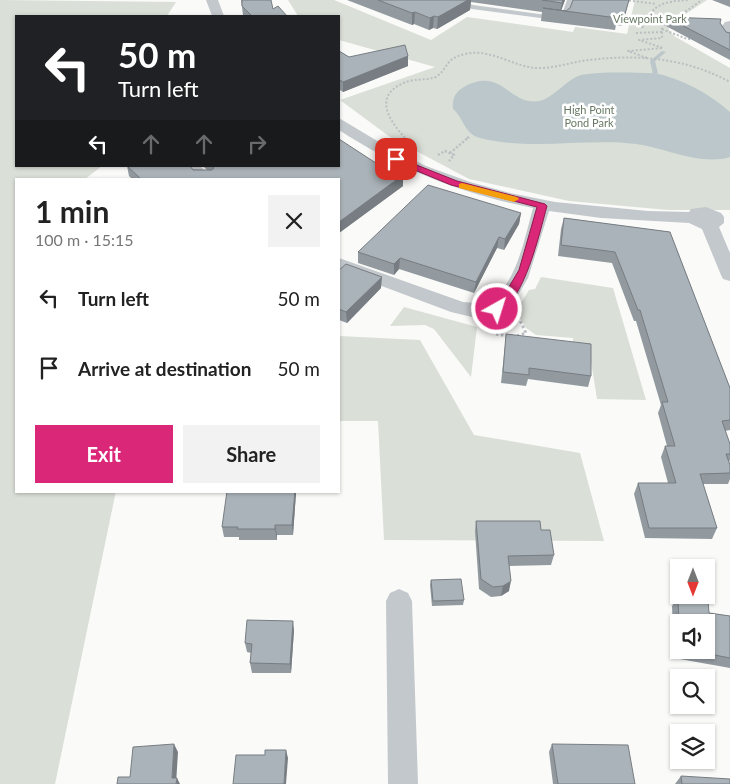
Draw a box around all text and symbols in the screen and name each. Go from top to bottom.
park label: Viewpoint Park [613,12,687,25]
text: 50 m [118,33,196,75]
icon: left [35,35,100,100]
text: Turn left [118,75,199,102]
park label: High Point Pond Park [564,103,614,129]
icon: left [84,130,112,158]
icon: ahead [137,130,165,158]
icon: ahead [190,130,218,158]
icon: right [243,130,271,158]
pin [375,138,417,180]
icon: arrive [382,145,410,173]
text: 1 min [35,193,109,229]
button: close [268,195,320,247]
text: 100 m · 15:15 [35,230,134,249]
position arrow [470,282,522,334]
icon: left [35,284,63,312]
text: Turn left [78,287,149,310]
text: 50 m [277,287,320,310]
icon: arrive [35,354,63,382]
text: Arrive at destination [78,357,251,380]
text: 50 m [277,357,320,380]
button: Exit [35,425,173,483]
button: Share [183,425,320,483]
north arrow [670,559,715,604]
map controls [670,559,715,769]
button: sound [670,614,715,659]
button: search [670,669,715,714]
button: layers [670,724,715,769]

